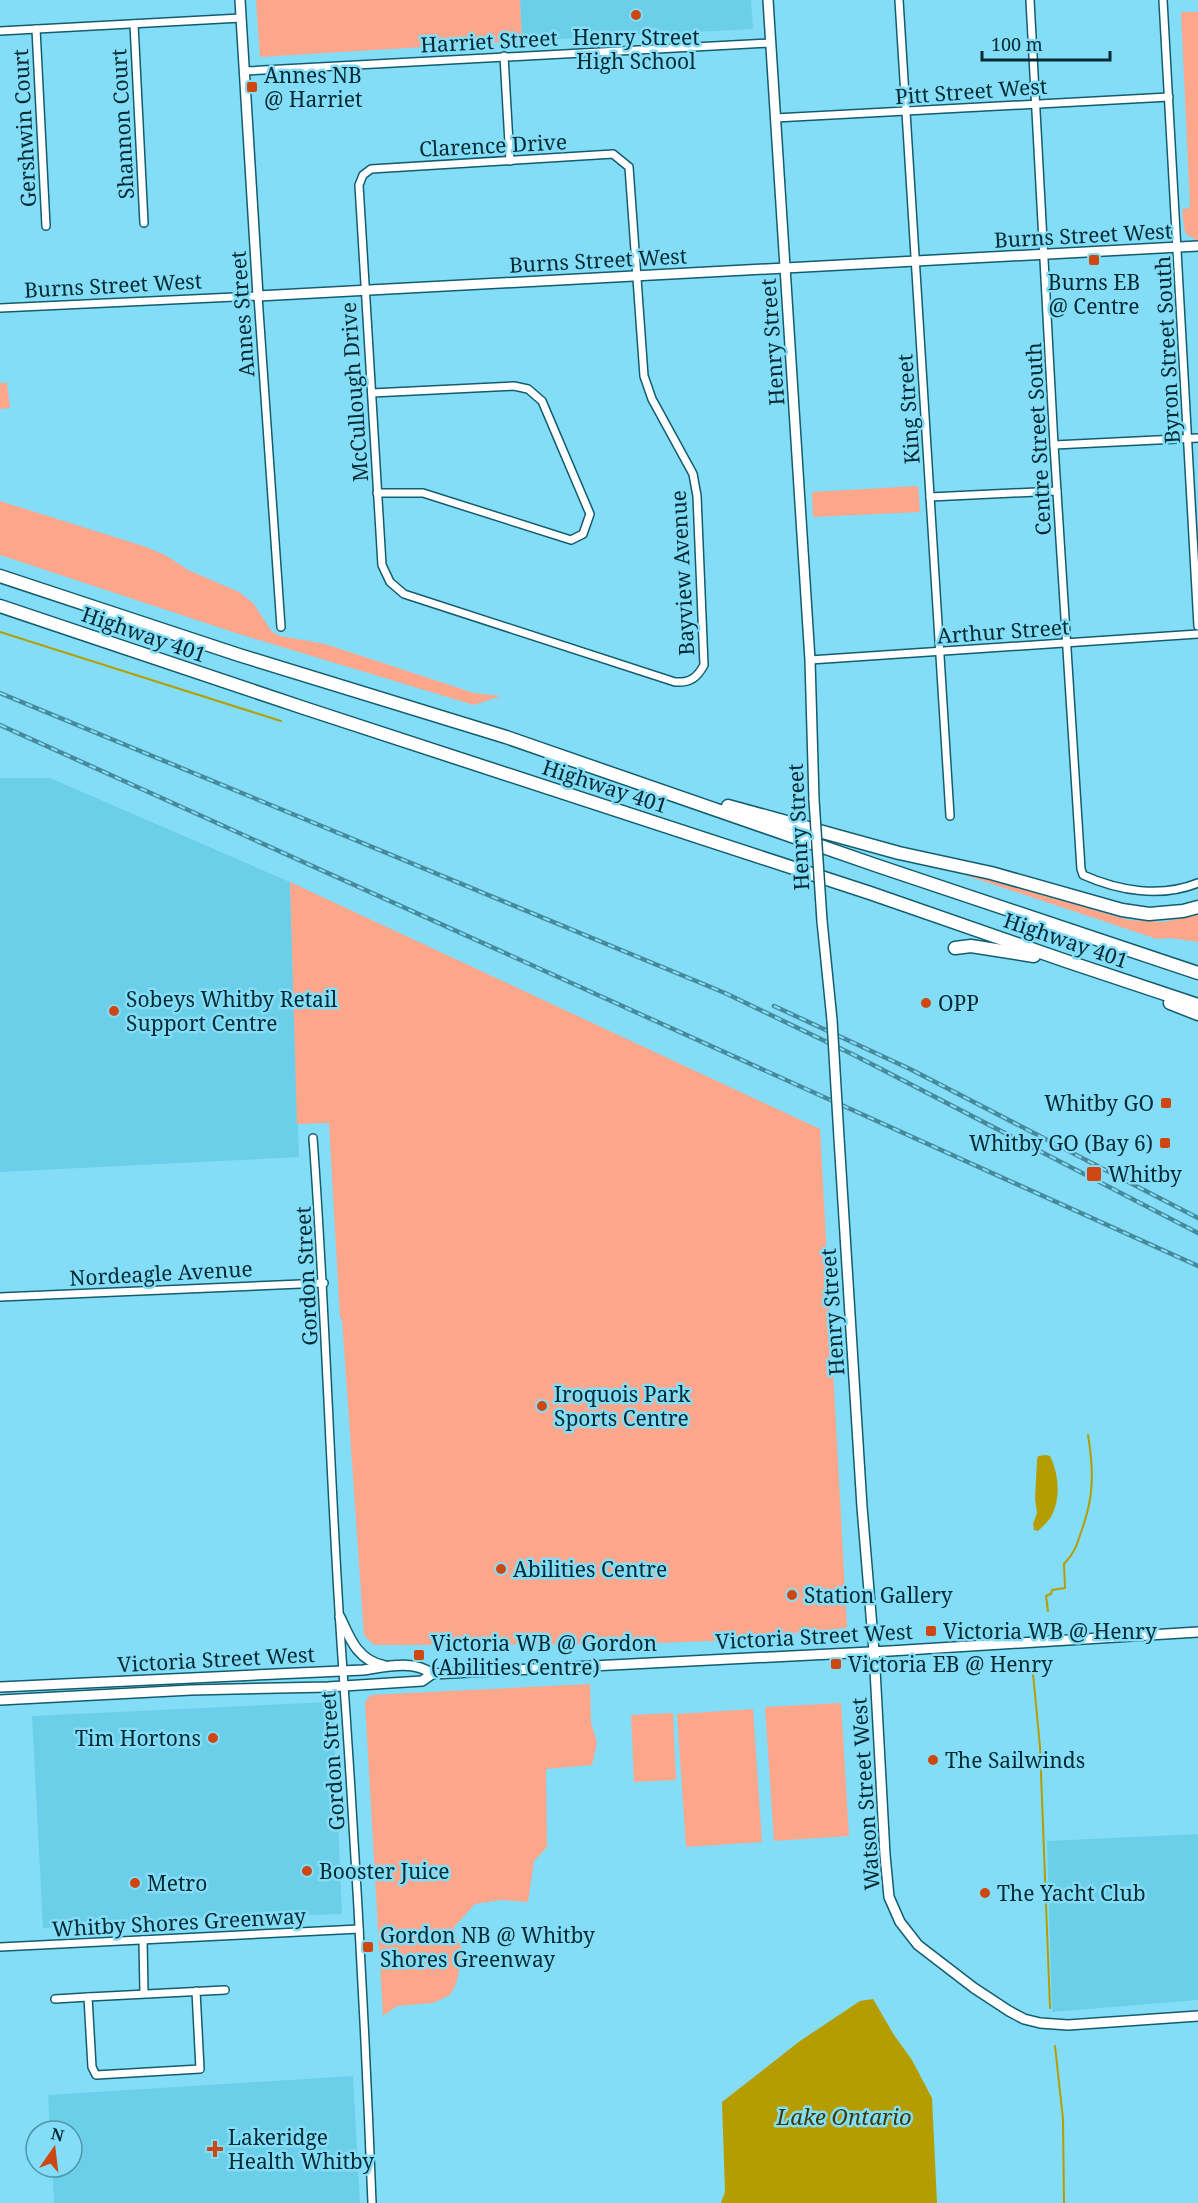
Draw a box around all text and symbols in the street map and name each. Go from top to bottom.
marker: Henry Street High School [629,8,643,22]
street label: Harriet Street [420,23,558,59]
place label: Henry Street High School [572,23,700,75]
scale bar [982,24,1110,62]
text: 100 m [991,32,1043,56]
street label: Gershwin Court [6,48,42,208]
street label: Shannon Court [104,48,140,200]
place label: Annes NB @ Harriet [264,61,362,113]
street label: Pitt Street West [894,72,1048,110]
marker: Annes NB @ Harriet [245,80,259,94]
street label: Clarence Drive [418,127,568,163]
street label: Burns Street West [993,216,1173,254]
street label: Burns Street West [508,241,688,279]
street label: Annes Street [224,250,260,378]
marker: Burns EB @ Centre [1087,253,1101,267]
street label: Byron Street South [1148,255,1186,445]
street label: Burns Street West [23,266,203,304]
place label: Burns EB @ Centre [1048,268,1140,320]
street label: Henry Street [754,278,790,406]
street label: McCullough Drive [334,301,374,483]
street label: Centre Street South [1019,342,1057,536]
street label: King Street [890,353,926,465]
street label: Bayview Avenue [664,490,700,656]
street label: Highway 401 [78,600,210,668]
street label: Arthur Street [936,612,1070,650]
street label: Highway 401 [539,753,671,819]
street label: Henry Street [781,763,815,891]
street label: Highway 401 [1000,906,1132,974]
place label: Sobeys Whitby Retail Support Centre [126,985,338,1037]
place label: OPP [938,989,979,1017]
marker: OPP [919,996,933,1010]
marker: Sobeys Whitby Retail Support Centre [107,1004,121,1018]
place label: Whitby GO [1044,1089,1154,1117]
marker: Whitby GO [1159,1096,1173,1110]
place label: Whitby GO (Bay 6) [969,1129,1153,1157]
marker: Whitby GO (Bay 6) [1158,1136,1172,1150]
place label: Whitby [1108,1160,1182,1188]
marker: Whitby [1085,1165,1103,1183]
street label: Gordon Street [288,1206,324,1346]
street label: Henry Street [814,1248,850,1376]
street label: Nordeagle Avenue [69,1254,253,1292]
place label: Iroquois Park Sports Centre [554,1380,691,1432]
marker: Iroquois Park Sports Centre [535,1399,549,1413]
place label: Abilities Centre [513,1555,667,1583]
marker: Abilities Centre [494,1562,508,1576]
place label: Station Gallery [804,1581,953,1609]
marker: Station Gallery [785,1588,799,1602]
street label: Victoria Street West [715,1617,913,1655]
place label: Victoria WB @ Henry [943,1617,1157,1645]
marker: Victoria WB @ Henry [924,1624,938,1638]
place label: Victoria WB @ Gordon (Abilities Centre) [431,1629,657,1681]
street label: Victoria Street West [117,1640,315,1678]
marker: Victoria WB @ Gordon (Abilities Centre) [412,1648,426,1662]
place label: Victoria EB @ Henry [848,1650,1053,1678]
marker: Victoria EB @ Henry [829,1657,843,1671]
street label: Gordon Street [313,1690,351,1832]
street label: Watson Street West [844,1697,886,1891]
place label: Tim Hortons [75,1724,201,1752]
marker: Tim Hortons [206,1731,220,1745]
place label: The Sailwinds [945,1746,1085,1774]
marker: The Sailwinds [926,1753,940,1767]
place label: Booster Juice [319,1857,450,1885]
marker: Booster Juice [300,1864,314,1878]
place label: Metro [147,1869,207,1897]
marker: Metro [128,1876,142,1890]
place label: The Yacht Club [997,1879,1146,1907]
marker: The Yacht Club [978,1886,992,1900]
street label: Whitby Shores Greenway [51,1901,307,1943]
place label: Gordon NB @ Whitby Shores Greenway [380,1921,595,1973]
marker: Gordon NB @ Whitby Shores Greenway [361,1940,375,1954]
water label: Lake Ontario [775,2101,912,2131]
north arrow [24,2119,84,2179]
text: N [49,2122,67,2147]
place label: Lakeridge Health Whitby [228,2123,374,2175]
marker: Lakeridge Health Whitby [206,2140,224,2158]

